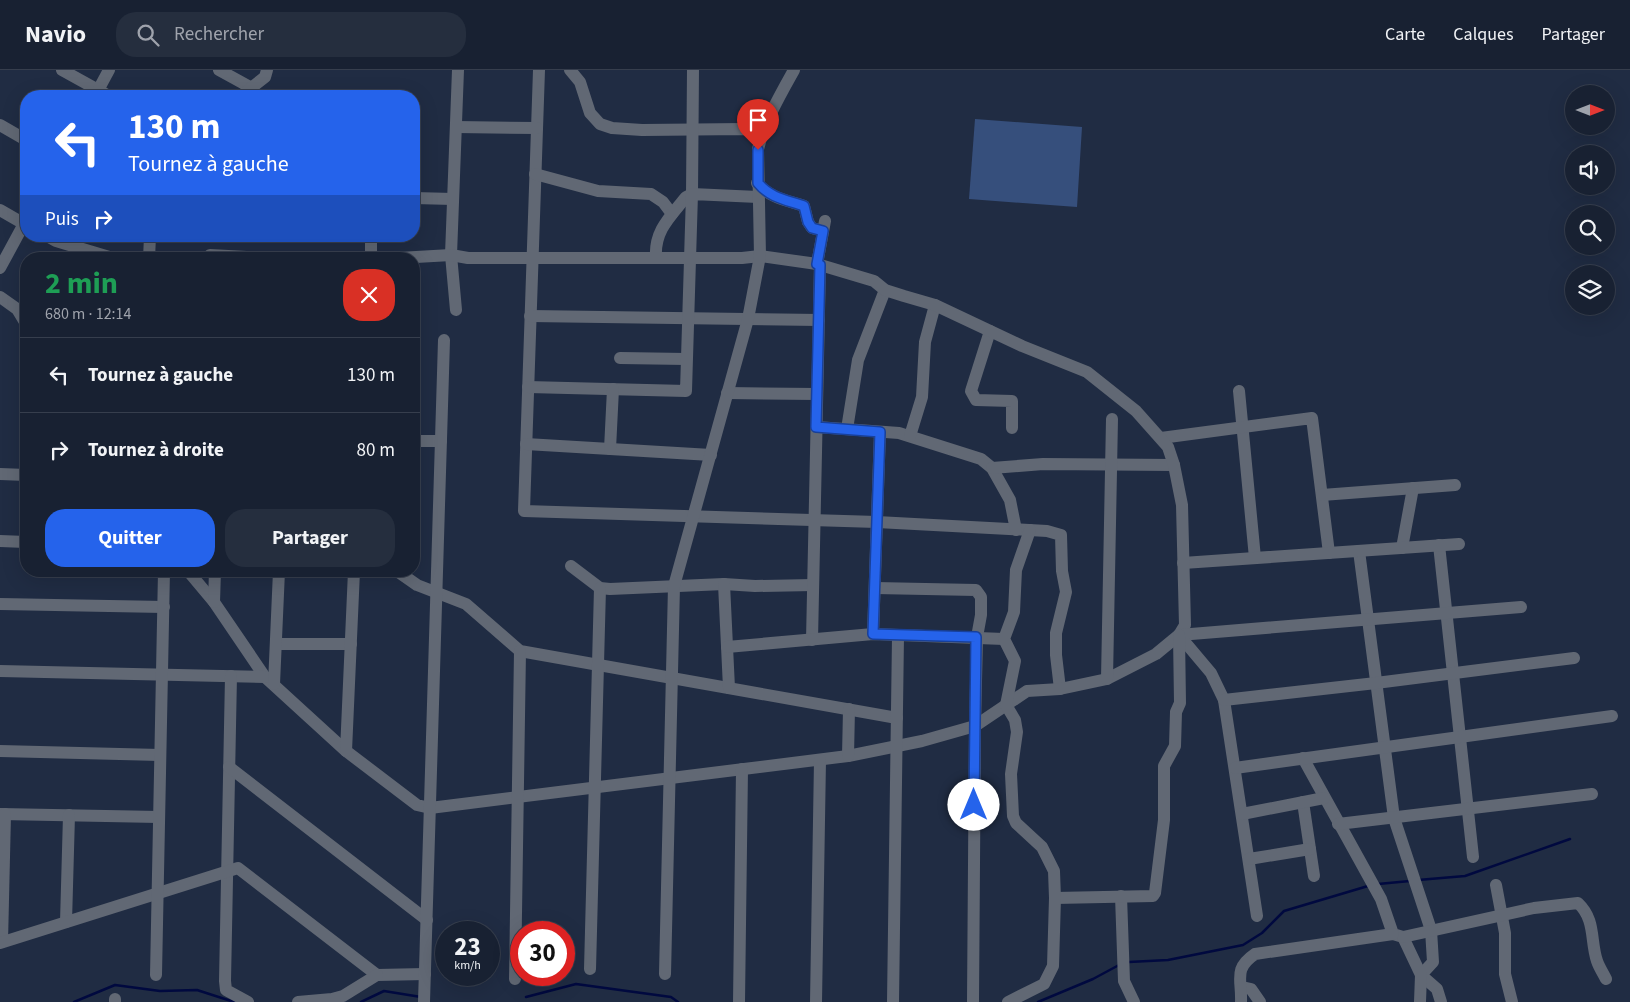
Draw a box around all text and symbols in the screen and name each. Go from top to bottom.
search box [116,12,466,57]
text: Navio [25,17,86,52]
icon: search [134,21,162,49]
text: Rechercher [174,21,264,48]
text: Carte [1385,22,1425,47]
text: Calques [1453,22,1513,47]
text: Partager [1541,22,1605,47]
north arrow [1565,85,1615,135]
map controls [1565,85,1615,315]
pin [737,99,779,150]
text: 130 m [128,102,220,152]
icon: arrive [744,106,772,134]
icon: left [45,110,110,175]
button: sound [1565,145,1615,195]
text: Tournez à gauche [128,148,289,180]
icon: right [89,205,117,233]
button: search [1565,205,1615,255]
text: Puis [45,206,79,233]
text: 2 min [45,262,118,305]
button: layers [1565,265,1615,315]
button: close [343,269,395,321]
text: 680 m · 12:14 [45,303,132,325]
icon: left [45,361,73,389]
text: Tournez à gauche [88,362,233,389]
text: 130 m [347,362,395,389]
icon: right [45,436,73,464]
text: Tournez à droite [88,437,224,464]
text: 80 m [357,437,395,464]
button: Quitter [45,509,215,567]
button: Partager [225,509,395,567]
position arrow [947,778,999,830]
speed limit sign: 30 [510,921,575,986]
text: 23 [454,929,481,965]
text: km/h [454,957,481,974]

